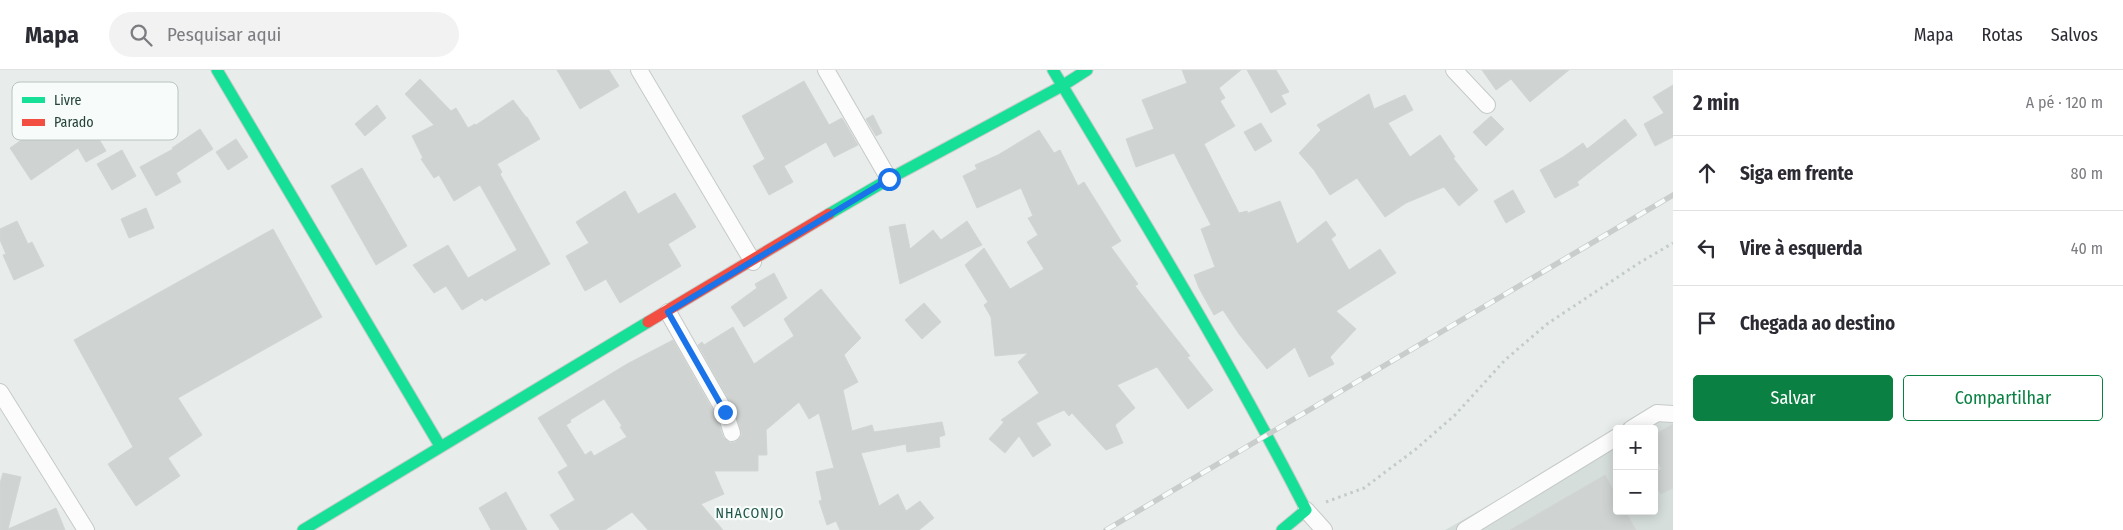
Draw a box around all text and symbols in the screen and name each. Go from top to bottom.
search box [109,12,459,57]
text: Mapa [25,21,79,49]
icon: search [127,21,155,49]
text: Pesquisar aqui [167,23,281,46]
text: Mapa [1914,24,1954,46]
text: Rotas [1982,24,2023,46]
text: Salvos [2051,24,2098,46]
legend [12,82,178,140]
text: 2 min [1693,90,1740,116]
text: Livre [54,92,81,109]
text: A pé · 120 m [2026,93,2103,112]
text: Parado [54,114,94,131]
icon: ahead [1693,159,1721,187]
text: Siga em frente [1740,162,1854,185]
text: 80 m [2071,164,2103,183]
route start [878,168,901,191]
icon: left [1693,234,1721,262]
text: Vire à esquerda [1740,237,1862,260]
text: 40 m [2071,239,2103,258]
icon: arrive [1693,309,1721,337]
text: Chegada ao destino [1740,312,1895,335]
button: Salvar [1693,375,1893,421]
button: Compartilhar [1903,375,2103,421]
route end [714,401,737,424]
map controls [1613,425,1658,515]
button: + [1613,425,1658,470]
button: − [1613,470,1658,515]
district label: NHACONJO [716,505,784,522]

